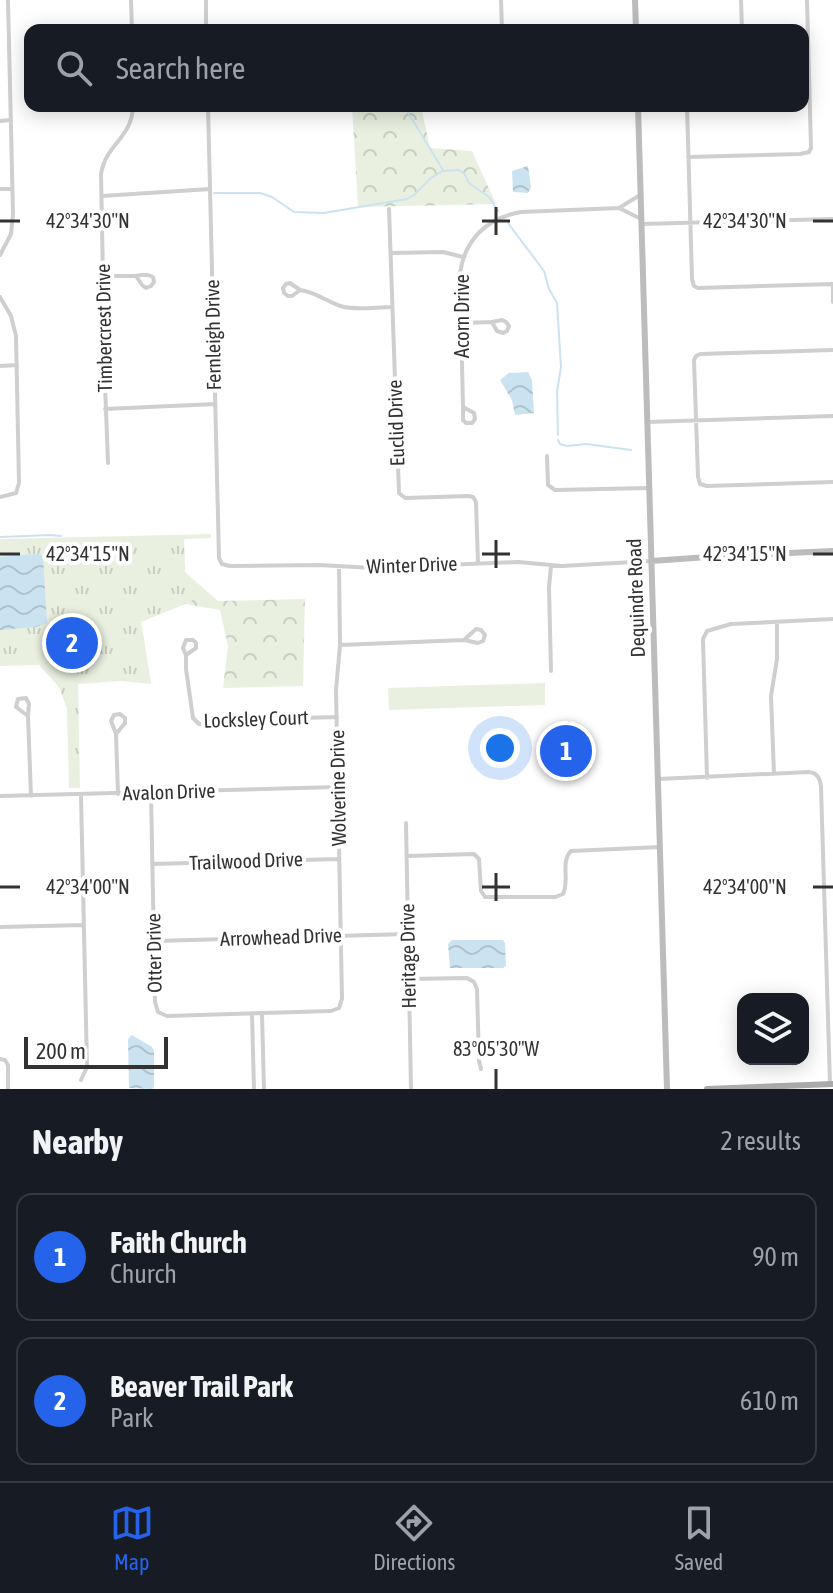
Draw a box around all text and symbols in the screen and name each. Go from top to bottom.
search box [24,24,809,112]
icon: search [52,46,96,90]
text: Search here [116,51,245,85]
text: 42°34'30"N [46,209,130,232]
text: 42°34'30"N [703,209,787,232]
street label: Timbercrest Drive [91,264,116,393]
street label: Acorn Drive [450,274,473,358]
street label: Fernleigh Drive [200,279,225,391]
street label: Euclid Drive [382,379,409,467]
street label: Dequindre Road [622,538,649,658]
text: 42°34'15"N [46,542,130,565]
text: 42°34'15"N [703,542,787,565]
street label: Winter Drive [366,551,458,578]
pin: 2 [46,613,98,673]
street label: Locksley Court [203,705,309,732]
pin: 1 [540,721,592,781]
your location [480,728,520,768]
street label: Wolverine Drive [325,730,350,846]
street label: Avalon Drive [122,778,216,805]
street label: Trailwood Drive [189,847,303,874]
text: 42°34'00"N [46,875,130,898]
text: 42°34'00"N [703,875,787,898]
street label: Heritage Drive [395,903,420,1009]
street label: Otter Drive [141,913,166,993]
street label: Arrowhead Drive [220,923,342,950]
map controls [737,993,809,1065]
button: layers [737,993,809,1065]
scale bar [24,1033,168,1069]
text: 83°05'30"W [453,1037,540,1060]
text: 200 m [36,1038,86,1064]
text: Nearby [32,1122,123,1161]
text: 2 results [720,1126,801,1156]
text: Faith Church [110,1225,247,1259]
text: 1 [54,1242,66,1272]
text: 90 m [752,1242,799,1272]
text: Church [110,1259,177,1289]
text: Beaver Trail Park [110,1369,293,1403]
text: 2 [54,1386,66,1416]
text: 610 m [740,1386,799,1416]
text: Park [110,1403,153,1433]
tab: Map [110,1501,154,1575]
tab: Directions [373,1501,455,1575]
tab: Saved [675,1501,723,1575]

